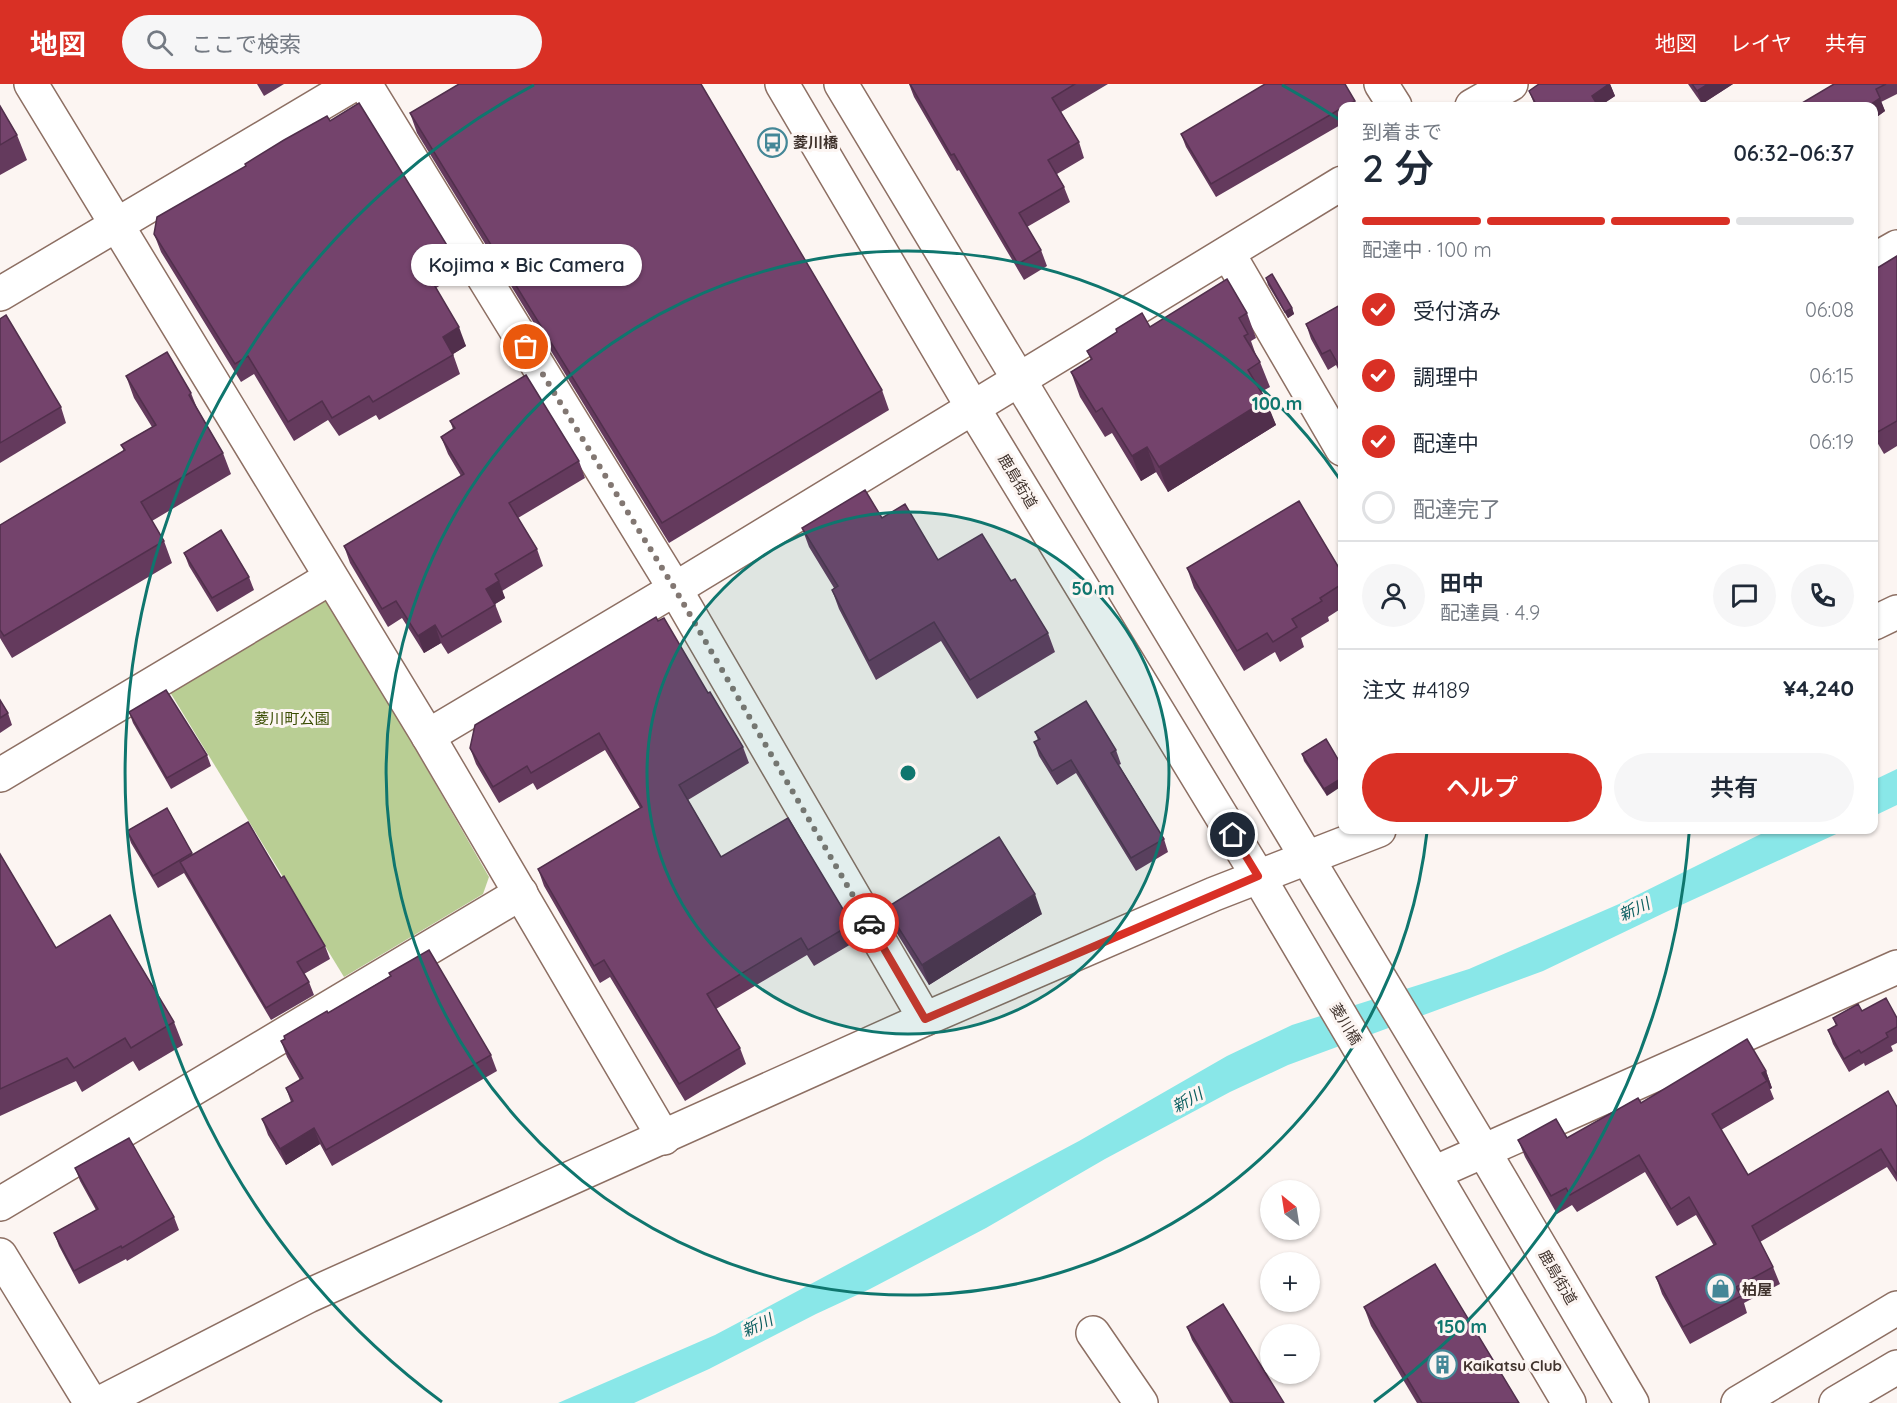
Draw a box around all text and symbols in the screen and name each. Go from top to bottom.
search box [122,15,542,69]
text: 地図 [30,26,86,61]
icon: search [143,26,176,59]
text: ここで検索 [191,30,301,58]
text: 地図 [1655,30,1697,56]
text: レイヤ [1730,30,1792,56]
text: 共有 [1825,30,1867,56]
text: 到着まで [1362,119,1442,144]
bus stop icon: 菱川橋 [756,126,788,158]
place label: 菱川橋 [793,133,839,152]
text: 06:32–06:37 [1733,139,1854,167]
text: 2 分 [1362,143,1434,192]
text: 配達中 · 100 m [1362,237,1492,262]
callout: Kojima × Bic Camera [410,245,642,287]
text: Kojima × Bic Camera [428,252,625,277]
icon: check [1362,293,1395,326]
text: 受付済み [1413,297,1501,325]
text: 06:08 [1805,297,1854,322]
pin [500,321,551,372]
icon: bag [509,330,542,363]
icon: check [1362,359,1395,392]
text: 調理中 [1413,363,1479,391]
text: 06:15 [1809,363,1854,388]
text: 100 m [1252,392,1302,415]
icon: check [1362,425,1395,458]
text: 配達中 [1413,429,1479,457]
text: 06:19 [1809,429,1854,454]
street label: 鹿島街道 [994,450,1042,512]
text: 配達完了 [1413,495,1501,523]
button: person [1362,564,1425,627]
button: chat [1713,564,1776,627]
button: phone [1791,564,1854,627]
text: 田中 [1440,569,1484,597]
text: 50 m [1071,577,1115,600]
text: 配達員 · 4.9 [1440,600,1540,625]
text: ¥4,240 [1783,674,1854,702]
text: 注文 #4189 [1362,676,1470,704]
park label: 菱川町公園 [254,709,330,728]
button: ヘルプ [1362,753,1602,822]
button: 共有 [1614,753,1854,822]
centre of rings [898,763,918,783]
pin [1207,809,1258,860]
icon: home [1216,818,1249,851]
water label: 新川 [1615,892,1655,925]
courier [839,893,899,953]
icon: car [853,907,886,940]
street label: 菱川橋 [1326,1000,1366,1048]
water label: 新川 [1168,1083,1208,1117]
north arrow [1260,1180,1320,1240]
map controls [1260,1180,1320,1384]
street label: 鹿島街道 [1535,1246,1581,1308]
button: + [1260,1252,1320,1312]
shop icon: 柏屋 [1705,1273,1737,1305]
place label: 柏屋 [1742,1280,1772,1299]
water label: 新川 [738,1308,778,1341]
text: 150 m [1437,1315,1487,1338]
button: − [1260,1324,1320,1384]
building icon: Kaikatsu Club [1426,1349,1458,1381]
place label: Kaikatsu Club [1463,1356,1562,1375]

